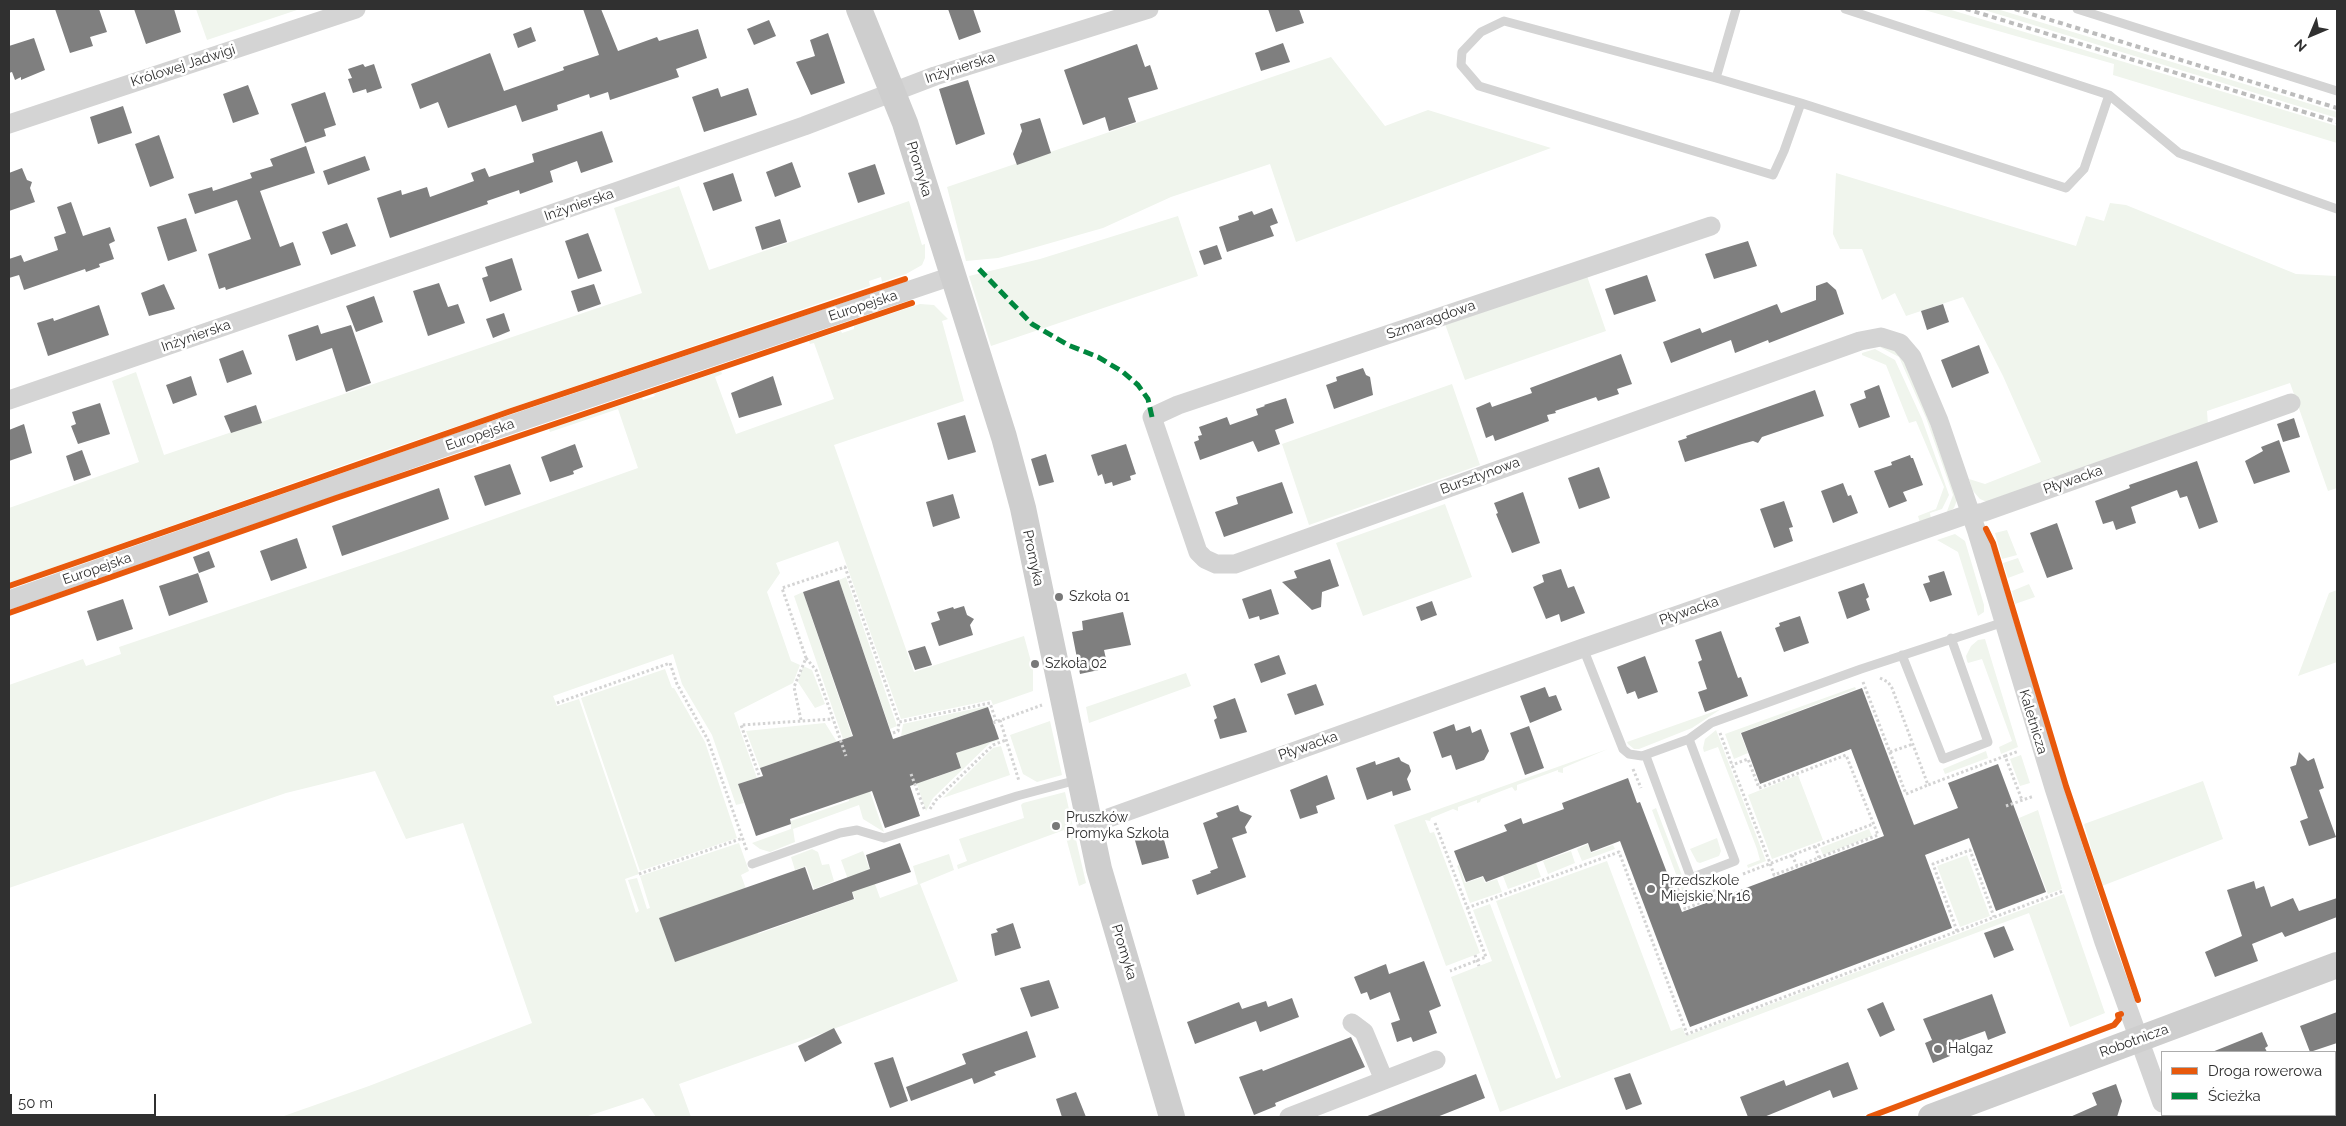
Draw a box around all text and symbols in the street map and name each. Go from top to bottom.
north arrow [2286,10,2336,60]
text: N [2291,36,2310,55]
street label: Królowej Jadwigi [129,41,237,91]
street label: Inżynierska [923,49,997,87]
street label: Promyka [903,139,935,199]
street label: Inżynierska [542,185,616,225]
street label: Europejska [826,287,900,325]
street label: Szmaragdowa [1384,297,1478,343]
street label: Inżynierska [159,316,233,356]
street label: Europejska [443,415,517,455]
street label: Bursztynowa [1438,454,1522,498]
street label: Pływacka [2041,462,2105,498]
street label: Promyka [1019,528,1047,588]
street label: Europejska [60,549,134,589]
place label: Szkoła 01 [1069,589,1130,605]
marker: Szkoła 01 [1053,591,1065,603]
street label: Pływacka [1657,593,1721,629]
place label: Szkoła 02 [1045,656,1107,672]
marker: Szkoła 02 [1029,658,1041,670]
street label: Kaletnicza [2015,688,2051,756]
street label: Pływacka [1276,728,1340,764]
place label: Pruszków Promyka Szkoła [1066,810,1169,842]
marker: Pruszków Promyka Szkoła [1050,820,1062,832]
place label: Przedszkole Miejskie Nr 16 [1661,873,1750,906]
marker: Przedszkole Miejskie Nr 16 [1645,883,1657,895]
street label: Promyka [1108,922,1140,982]
street label: Robotnicza [2097,1021,2171,1061]
place label: Halgaz [1948,1041,1993,1057]
marker: Halgaz [1932,1043,1944,1055]
legend [2161,1051,2336,1116]
text: Droga rowerowa [2208,1062,2322,1080]
scale bar [12,1084,159,1116]
text: Ścieżka [2208,1087,2261,1105]
text: 50 m [18,1094,53,1112]

